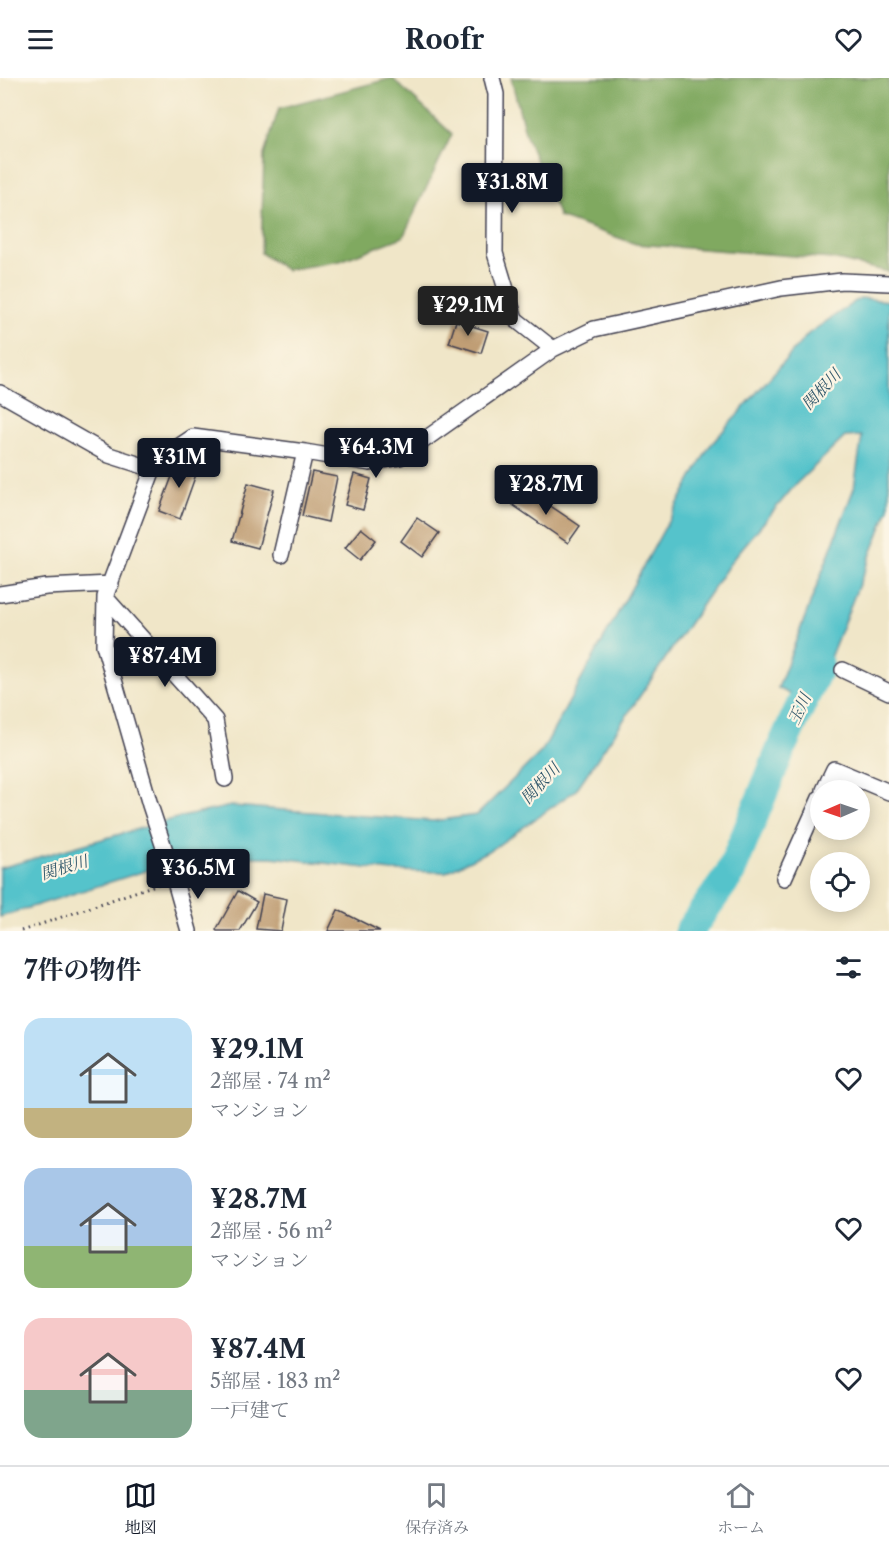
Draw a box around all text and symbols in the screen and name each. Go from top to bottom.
icon: menu [24,23,57,56]
text: Roofr [405,23,484,56]
icon: heart [832,23,865,56]
pin: ¥31.8M [463,163,561,214]
text: ¥31.8M [475,170,549,194]
pin: ¥29.1M [419,286,517,337]
text: ¥29.1M [432,293,504,317]
water label: 関根川 [797,363,846,413]
pin: ¥64.3M [327,428,425,479]
text: ¥64.3M [338,435,414,459]
pin: ¥31M [143,438,215,489]
text: ¥31M [151,445,207,469]
pin: ¥28.7M [497,465,595,516]
text: ¥28.7M [509,472,583,496]
pin: ¥87.4M [116,637,214,688]
text: ¥87.4M [128,644,202,668]
water label: 玉川 [783,688,816,728]
water label: 関根川 [516,757,565,807]
north arrow [810,780,870,840]
map controls [810,780,870,912]
pin: ¥36.5M [149,849,247,900]
water label: 関根川 [38,850,92,884]
button: locate [810,852,870,912]
text: ¥36.5M [161,856,235,880]
icon: filters [832,951,865,984]
text: 7件の物件 [24,954,142,986]
text: ¥29.1M [210,1033,304,1065]
icon: home [72,1042,144,1114]
icon: heart [832,1062,865,1095]
text: 2部屋 · 74 m² [210,1069,331,1093]
text: マンション [210,1098,309,1122]
text: ¥28.7M [210,1183,307,1215]
icon: home [72,1192,144,1264]
icon: heart [832,1212,865,1245]
text: 2部屋 · 56 m² [210,1219,332,1243]
text: マンション [210,1248,309,1272]
text: ¥87.4M [210,1333,306,1365]
icon: home [72,1342,144,1414]
icon: heart [832,1362,865,1395]
text: 5部屋 · 183 m² [210,1369,341,1393]
text: 一戸建て [210,1398,290,1422]
tab: 地図 [124,1479,157,1538]
tab: 保存済み [405,1479,469,1538]
tab: ホーム [717,1479,765,1538]

